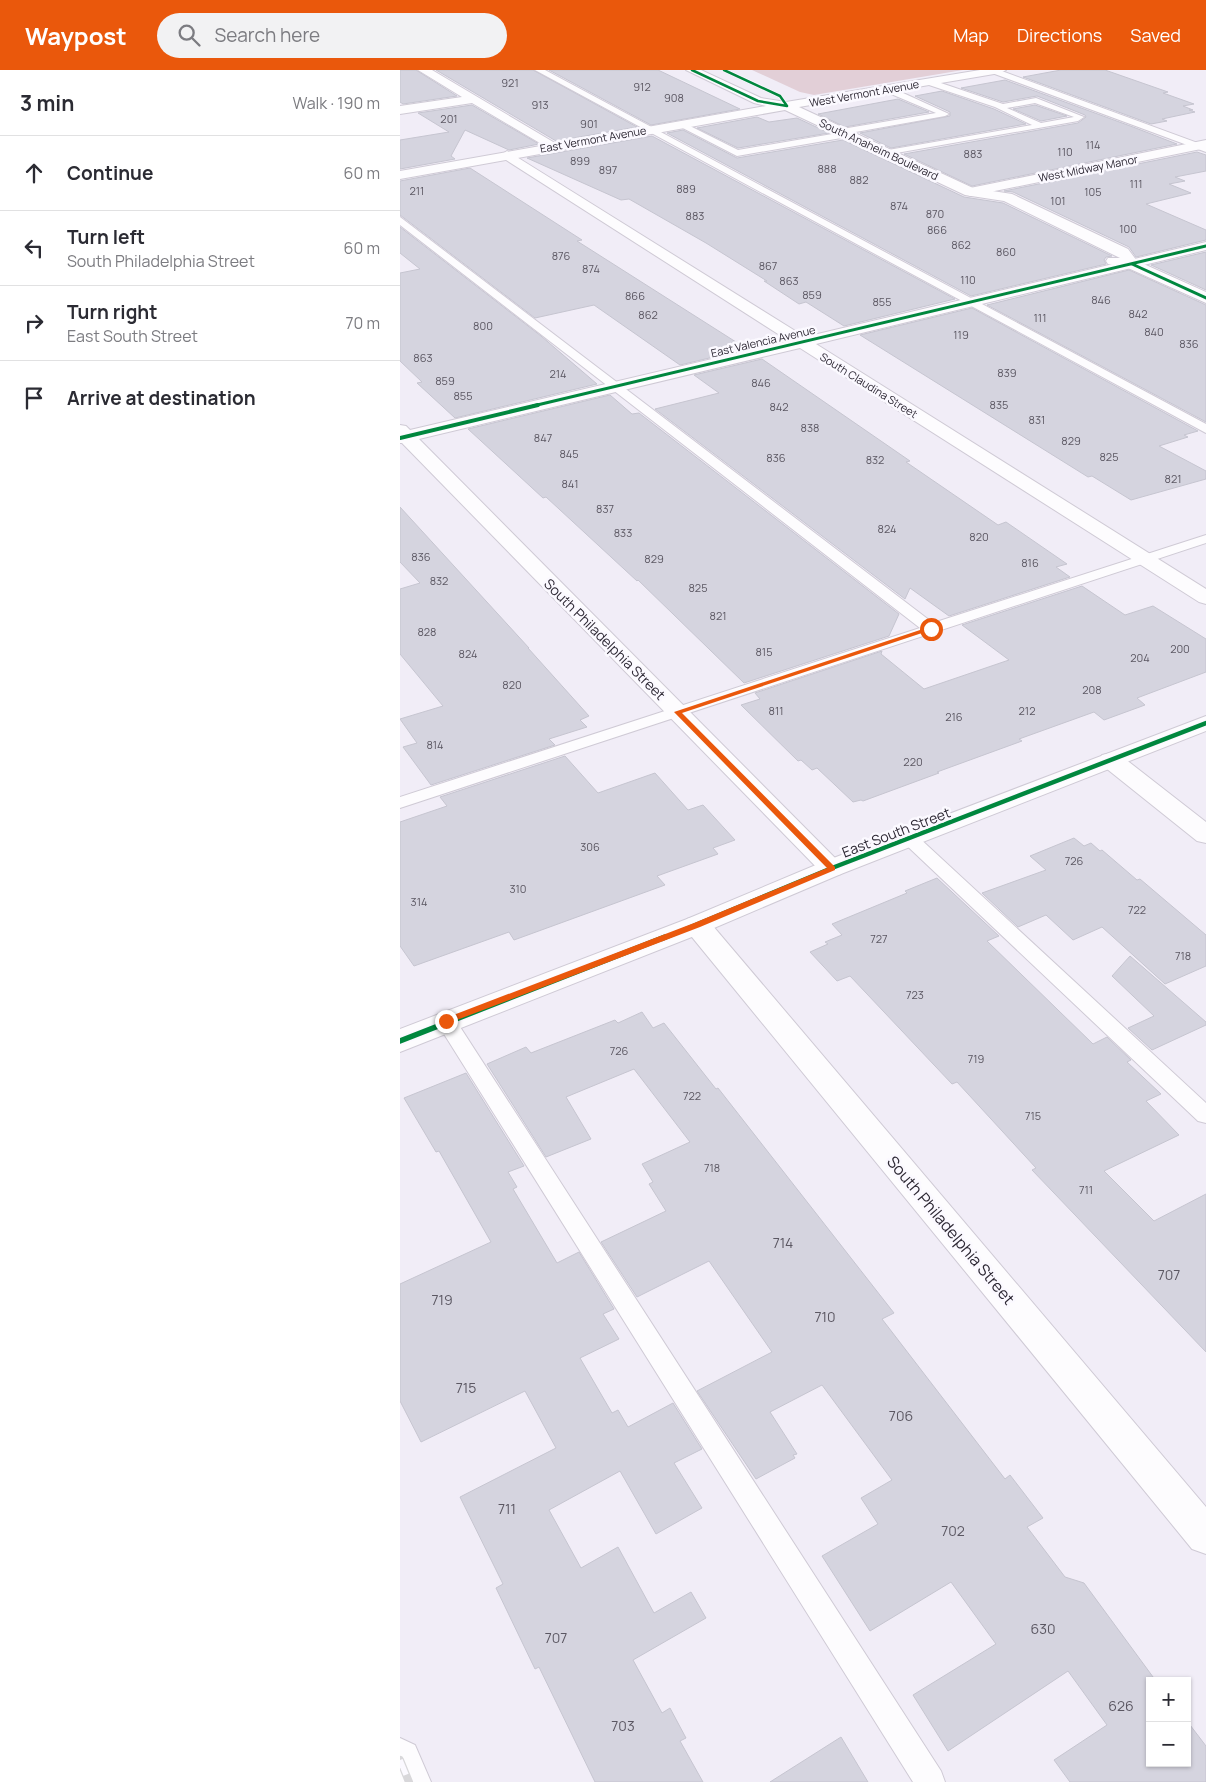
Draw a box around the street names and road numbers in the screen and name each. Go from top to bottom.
street label: West Vermont Avenue [808,76,921,110]
street label: South Anaheim Boulevard [817,115,941,183]
street label: East Vermont Avenue [539,122,648,156]
street label: West Midway Manor [1037,151,1139,185]
street label: East Valencia Avenue [709,322,817,360]
street label: South Claudina Street [817,349,921,421]
street label: South Philadelphia Street [540,574,670,704]
street label: East South Street [839,802,953,861]
street label: South Philadelphia Street [882,1151,1020,1309]

